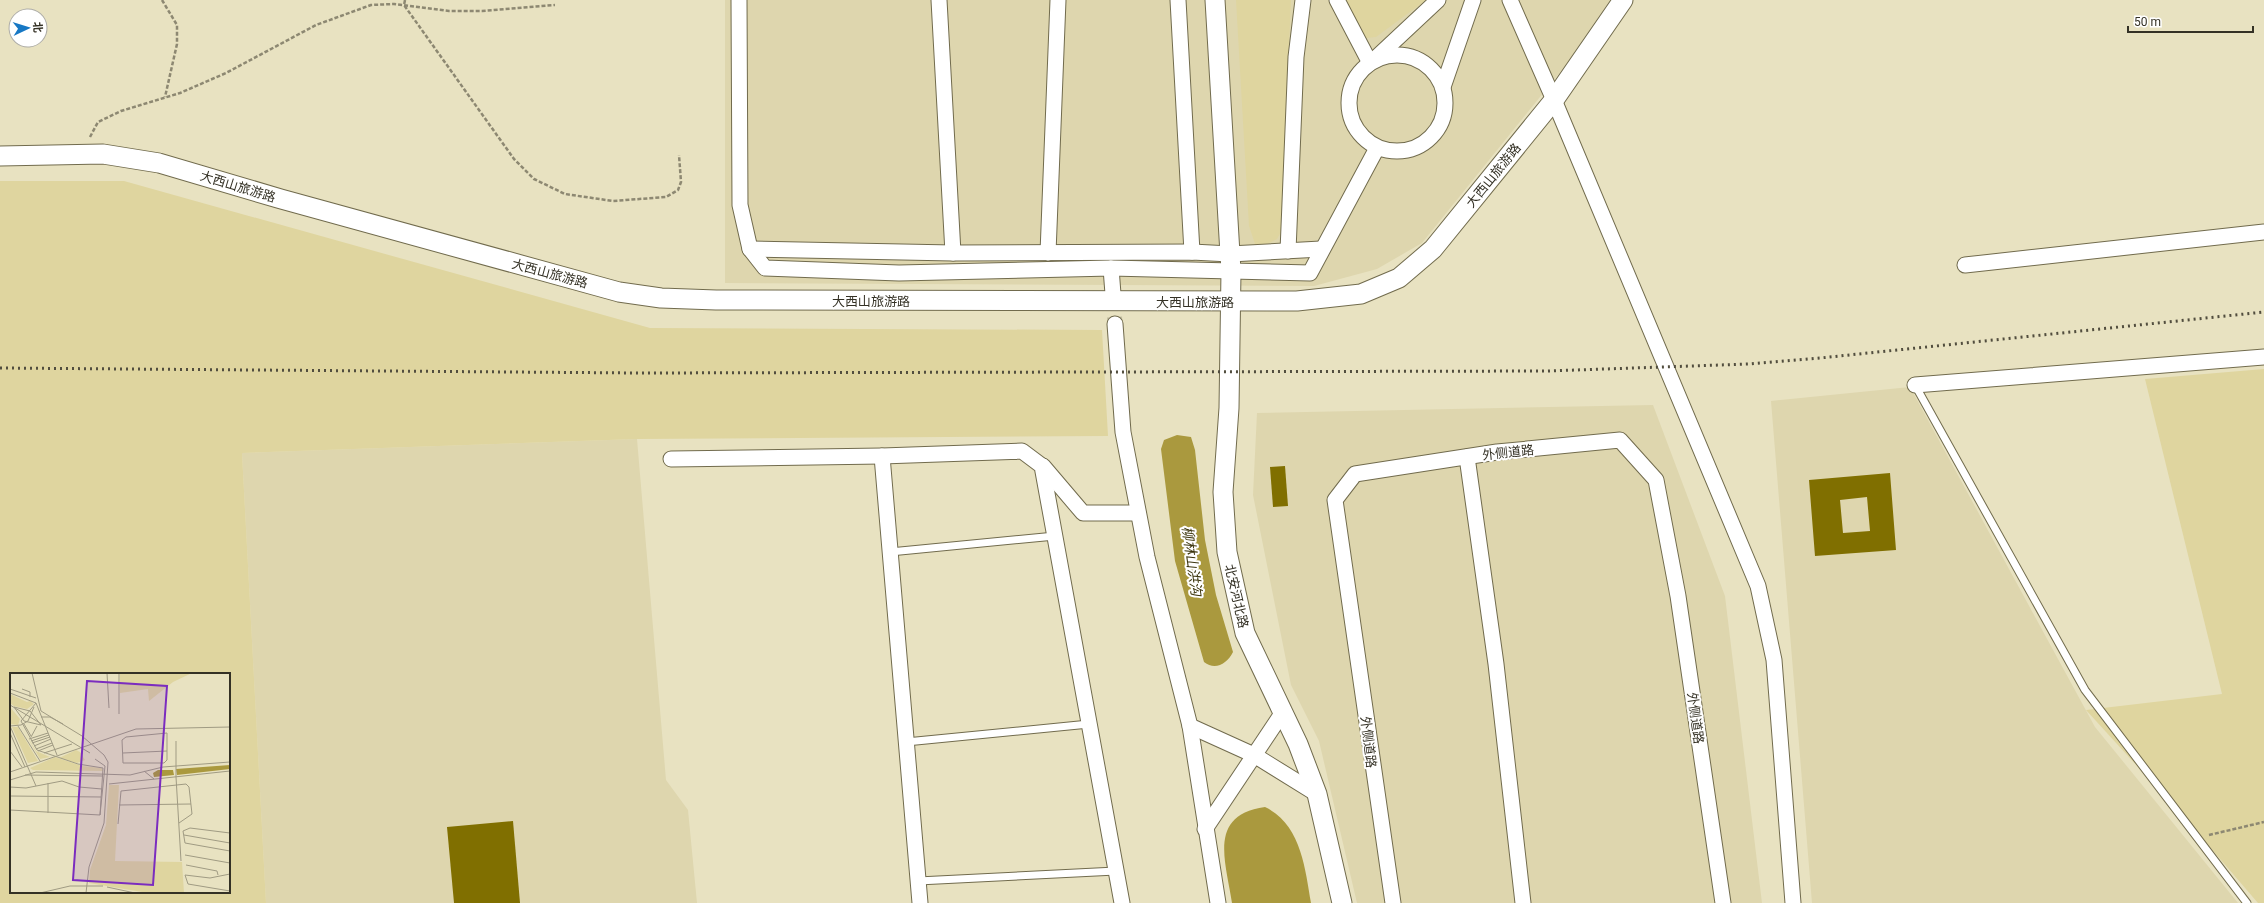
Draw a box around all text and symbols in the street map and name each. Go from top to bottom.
north arrow [8,8,48,48]
scale bar [2128,8,2253,34]
text: 50 m [2134,15,2161,29]
text: 北 [31,21,44,33]
street label: 大西山旅游路 [1463,140,1524,210]
street label: 大西山旅游路 [198,168,277,205]
street label: 大西山旅游路 [510,256,589,291]
street label: 大西山旅游路 [832,294,910,309]
street label: 大西山旅游路 [1156,295,1234,310]
street label: 外侧道路 [1481,442,1535,463]
water label: 柳林山洪沟 [1179,525,1205,599]
street label: 北安河北路 [1222,563,1251,629]
inset map [10,673,230,893]
street label: 外侧道路 [1684,691,1707,745]
street label: 外侧道路 [1358,715,1379,769]

